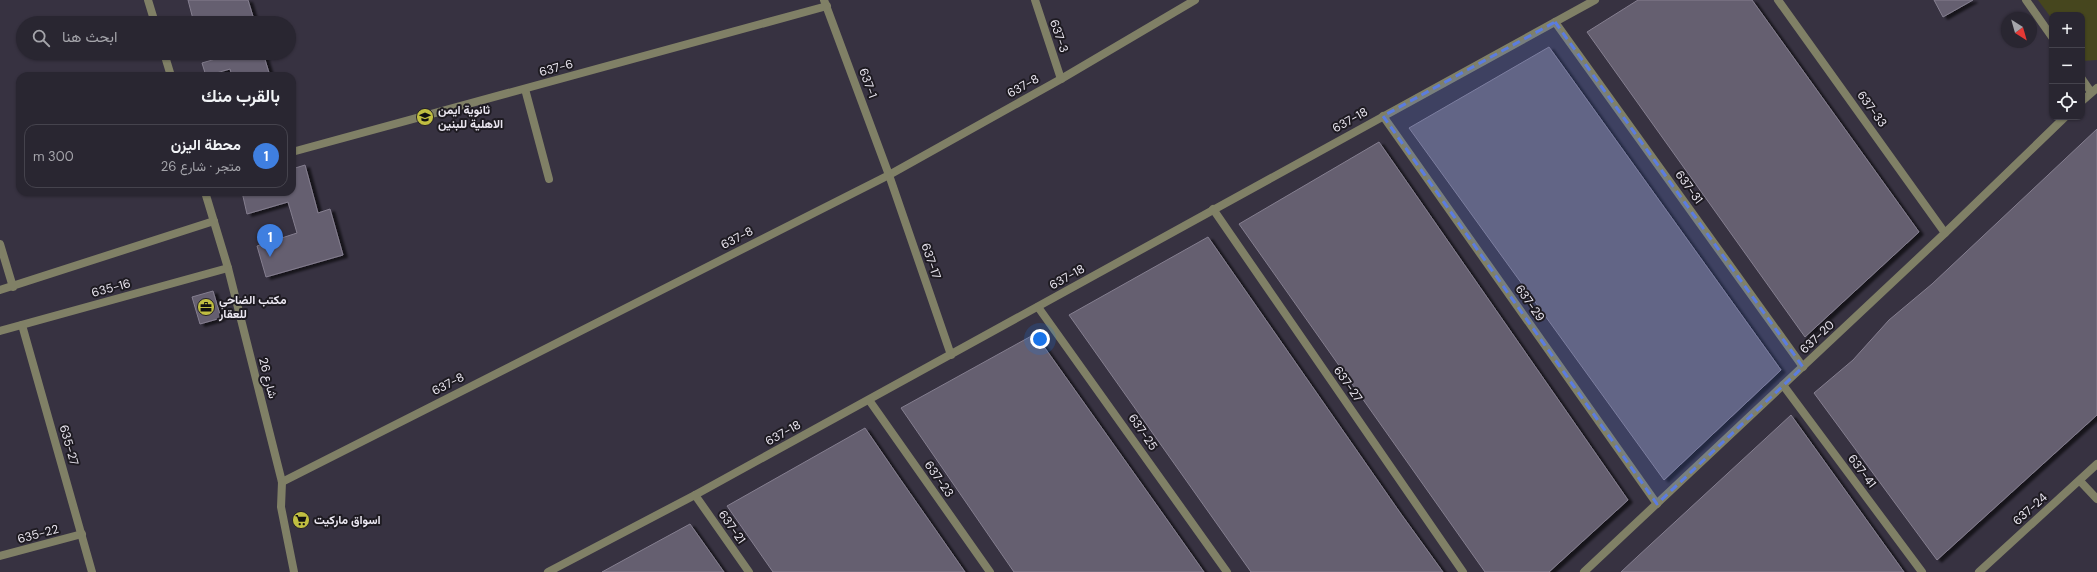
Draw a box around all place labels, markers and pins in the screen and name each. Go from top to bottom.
place label: ثانوية ايمن الاهلية للبنين [438,102,503,132]
school or university icon: ثانوية ايمن الاهلية للبنين [415,107,435,127]
pin: 1 [257,224,283,257]
place label: مكتب الضاحي للعقار [218,292,287,322]
office icon: مكتب الضاحي للعقار [196,297,216,317]
supermarket icon: اسواق ماركيت [291,510,311,530]
place label: اسواق ماركيت [314,512,381,528]

